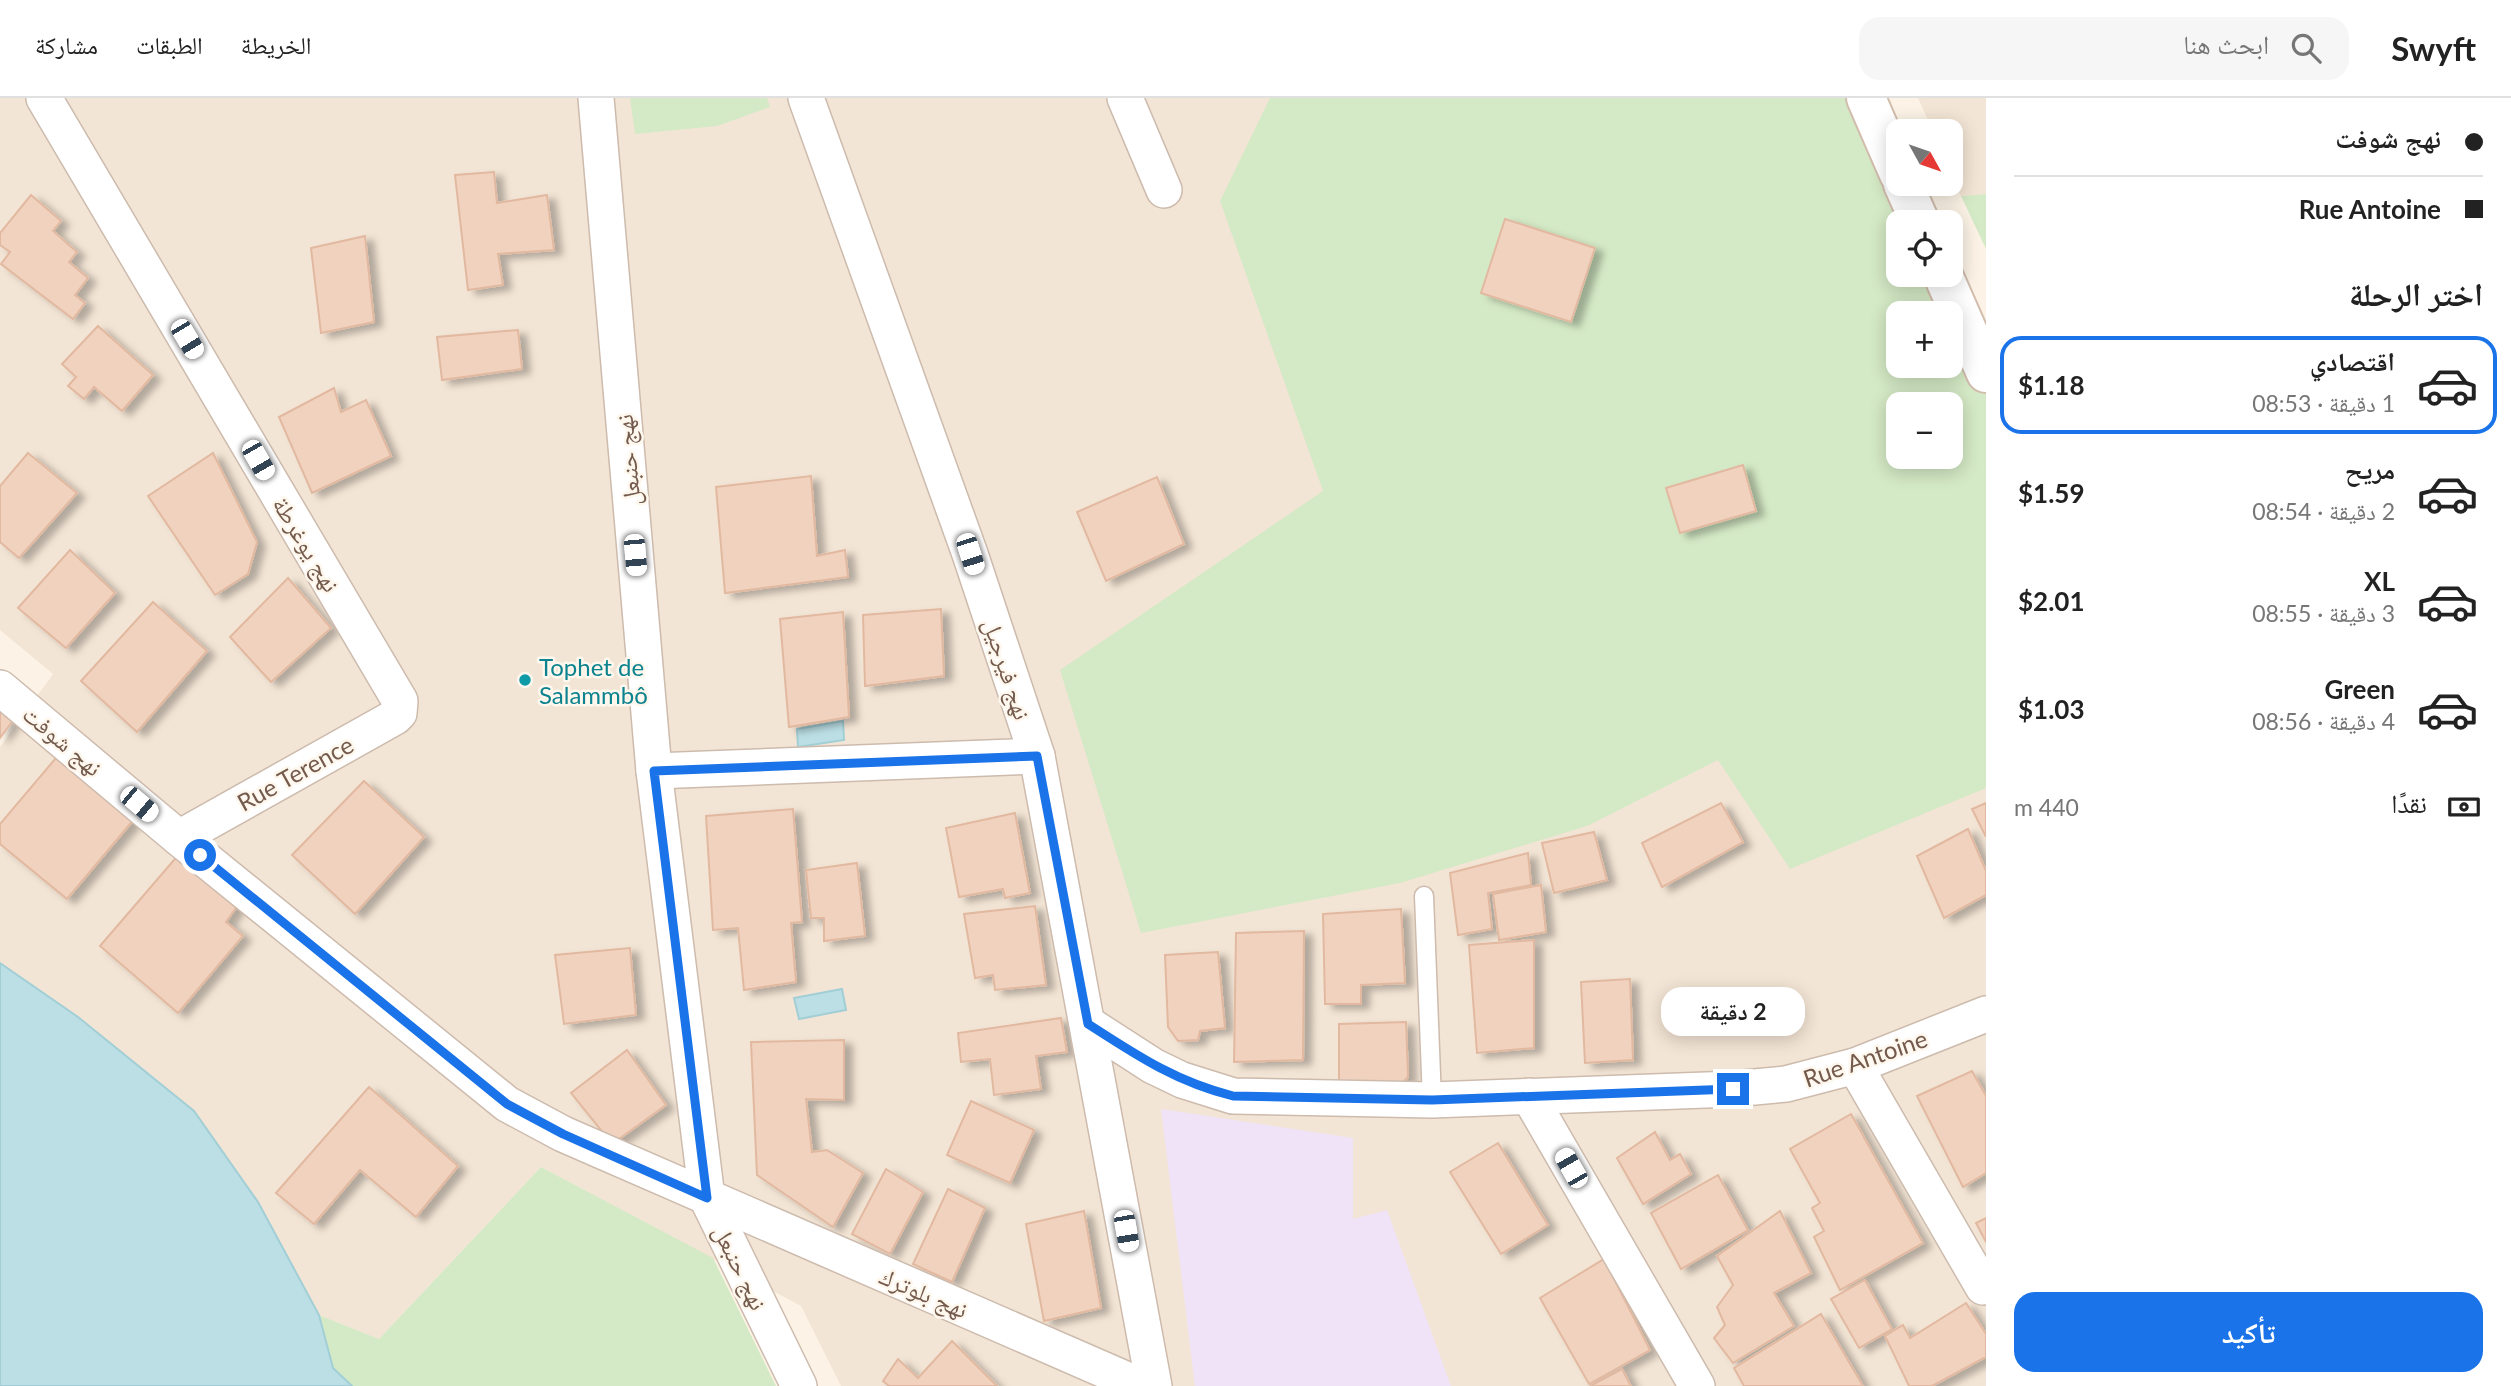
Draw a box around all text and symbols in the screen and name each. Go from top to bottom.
search box [1859,17,2349,80]
text: ابحث هنا [2183,28,2269,60]
text: Swyft [2391,28,2476,68]
icon: search [2287,29,2325,67]
text: مشاركة [35,30,98,59]
text: الطبقات [136,30,203,59]
text: الخريطة [241,30,311,59]
north arrow [1886,119,1964,196]
map controls [1886,119,1963,469]
text: نهج شوفت [2335,122,2441,154]
text: Rue Antoine [2299,193,2441,225]
button: locate [1886,210,1963,287]
text: اختر الرحلة [2349,274,2483,313]
button: + [1886,301,1963,378]
car [168,316,207,362]
text: اقتصادي [2310,345,2395,377]
icon: car [2416,354,2479,417]
text: $1.18 [2018,369,2085,401]
text: 1 دقيقة · 08:53 [2252,389,2395,417]
button: − [1886,392,1963,469]
street label: نهج حنبعل [609,413,647,507]
car [239,437,278,483]
text: مريح [2345,453,2395,485]
icon: car [2416,462,2479,525]
text: $1.59 [2018,477,2085,509]
street label: نهج يوغرطة [266,491,347,598]
text: 2 دقيقة · 08:54 [2252,497,2395,525]
car [954,531,987,577]
car [623,533,648,577]
text: XL [2364,565,2395,597]
icon: car [2416,570,2479,633]
text: $2.01 [2018,585,2085,617]
text: 3 دقيقة · 08:55 [2252,599,2395,627]
street label: نهج فيرجيل [976,615,1038,724]
place label: Tophet de Salammbô [539,652,648,709]
marker: Tophet de Salammbô [517,672,533,688]
text: Green [2325,673,2395,705]
icon: car [2416,678,2479,741]
text: $1.03 [2018,693,2085,725]
street label: نهج شوفت [16,698,109,783]
text: 4 دقيقة · 08:56 [2252,707,2395,735]
street label: Rue Terence [232,729,358,817]
car [117,782,162,826]
text: نقدًا [2391,787,2427,819]
icon: cash [2445,788,2483,826]
text: 440 m [2014,793,2079,821]
route start [184,839,216,871]
callout: 2 دقيقة [1661,988,1805,1037]
text: 2 دقيقة [1699,997,1767,1025]
street label: Rue Antoine [1799,1023,1931,1093]
route end [1717,1073,1749,1105]
car [1552,1145,1591,1191]
car [1113,1208,1140,1254]
street label: نهج حنبعل [706,1220,774,1315]
street label: نهج بلوترك [875,1261,972,1325]
button: تأكيد [2014,1292,2483,1372]

